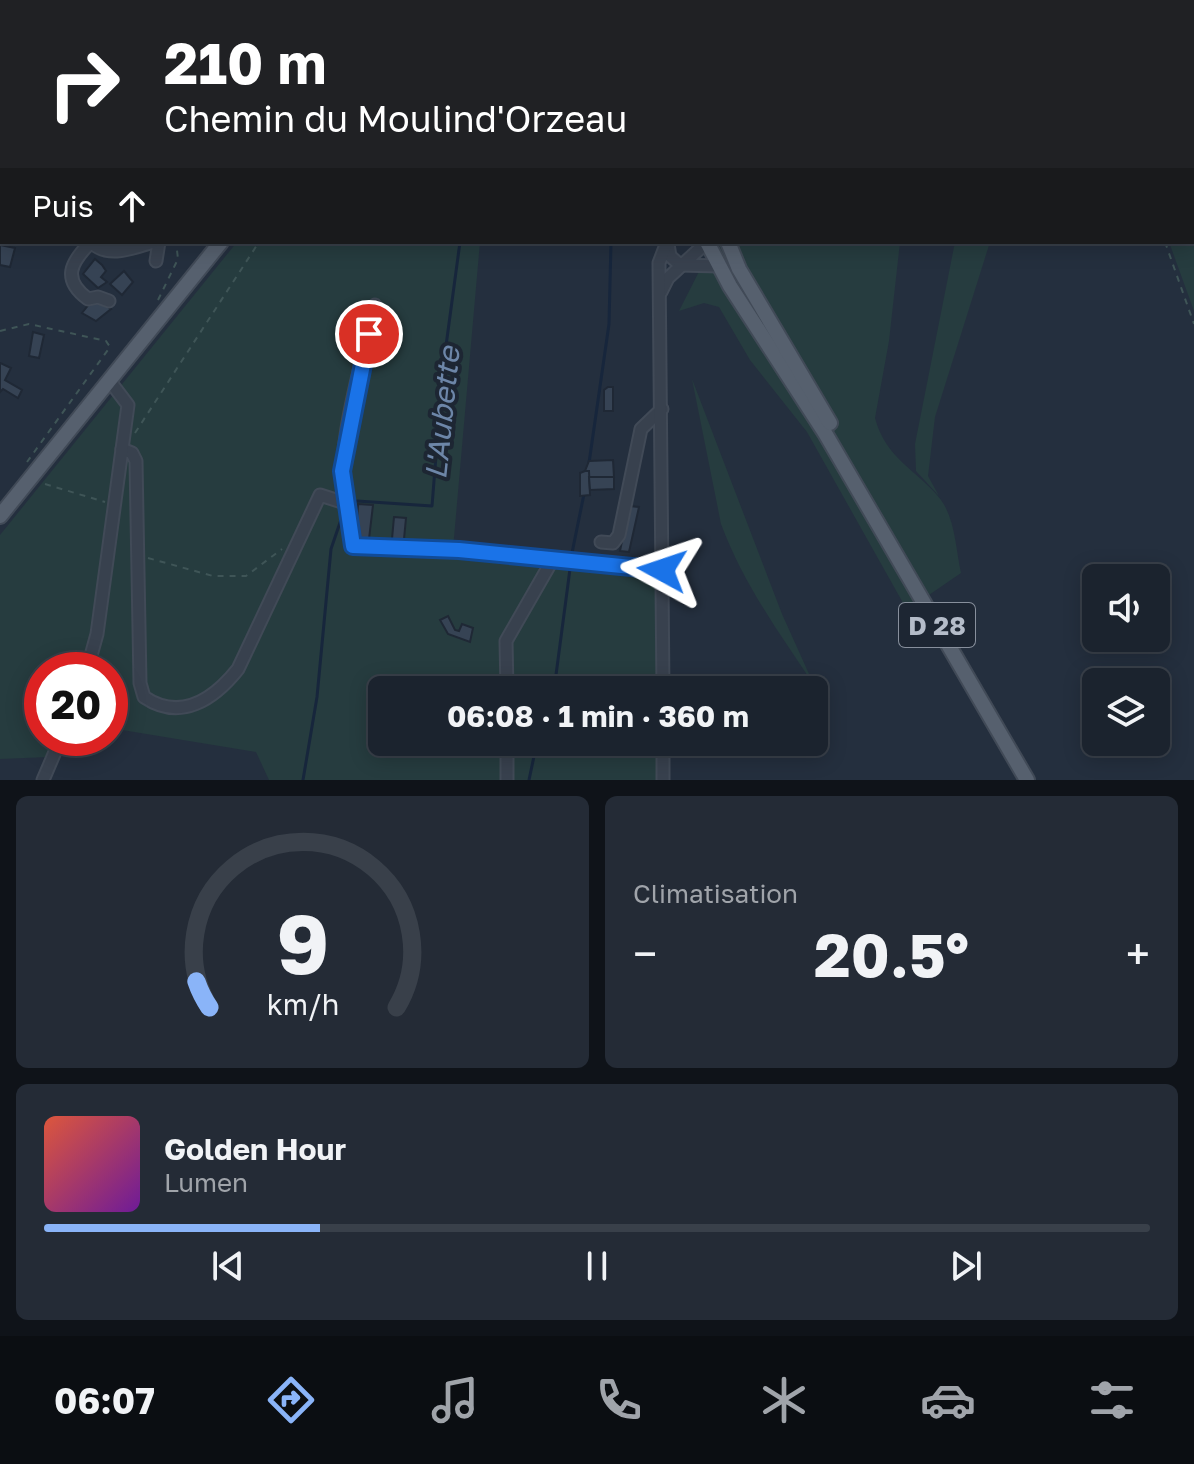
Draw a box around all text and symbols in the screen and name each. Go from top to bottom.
text: 210 m [164,29,326,96]
icon: right [32,32,136,136]
text: Chemin du Moulind'Orzeau [164,97,627,140]
icon: ahead [110,184,154,228]
text: Puis [32,188,94,224]
pin [335,300,403,368]
icon: arrive [347,312,391,356]
water label: L'Aubette [417,342,467,481]
position arrow [620,528,704,612]
map controls [1082,564,1170,756]
button: sound [1082,564,1170,652]
road number: D 28 [899,603,975,647]
speed limit sign: 20 [24,652,128,756]
button: layers [1082,668,1170,756]
text: 06:08 · 1 min · 360 m [447,698,749,734]
text: Climatisation [633,878,798,909]
text: 9 [276,892,329,992]
text: 20.5° [814,918,969,990]
text: − [633,927,657,980]
text: + [1126,927,1150,980]
text: km/h [266,987,339,1021]
text: Golden Hour [164,1131,346,1167]
text: Lumen [164,1167,248,1198]
icon: previous [206,1244,250,1288]
icon: pause [575,1244,619,1288]
icon: next [944,1244,988,1288]
icon: directions [263,1372,319,1428]
icon: music [427,1372,483,1428]
icon: phone [591,1372,647,1428]
icon: climate [756,1372,812,1428]
icon: car [920,1372,976,1428]
icon: filters [1084,1372,1140,1428]
text: 06:07 [54,1379,155,1422]

